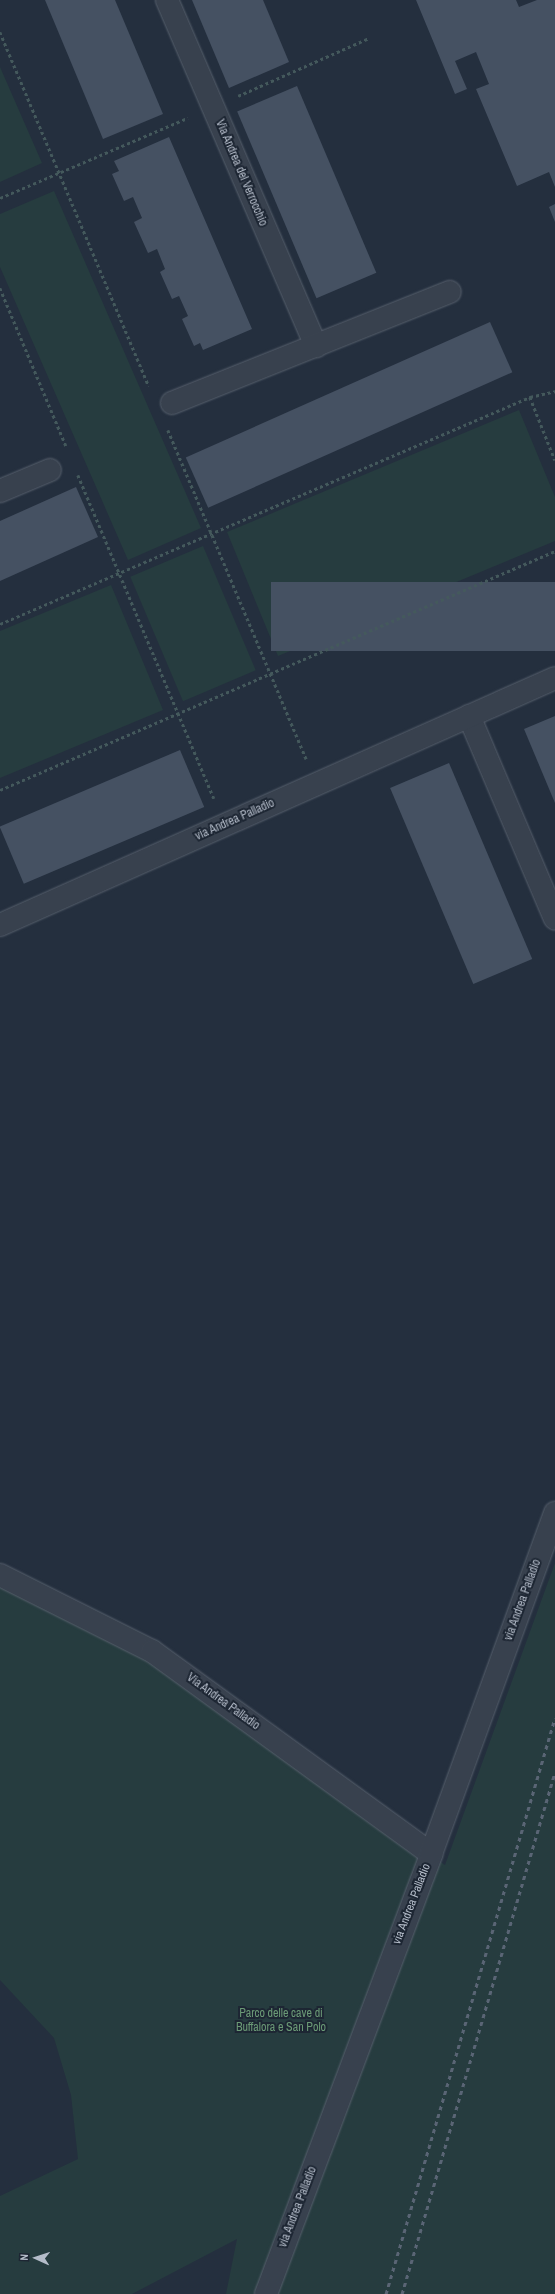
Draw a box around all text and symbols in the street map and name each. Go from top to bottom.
street label: Via Andrea del Verrocchio [212,117,270,229]
street label: via Andrea Palladio [193,796,277,844]
street label: via Andrea Palladio [502,1557,544,1643]
street label: Via Andrea Palladio [183,1671,263,1733]
street label: via Andrea Palladio [390,1861,434,1947]
park label: Parco delle cave di Buffalora e San Polo [236,2007,326,2035]
street label: via Andrea Palladio [276,2164,320,2250]
north arrow [16,2238,56,2278]
text: N [17,2254,31,2261]

